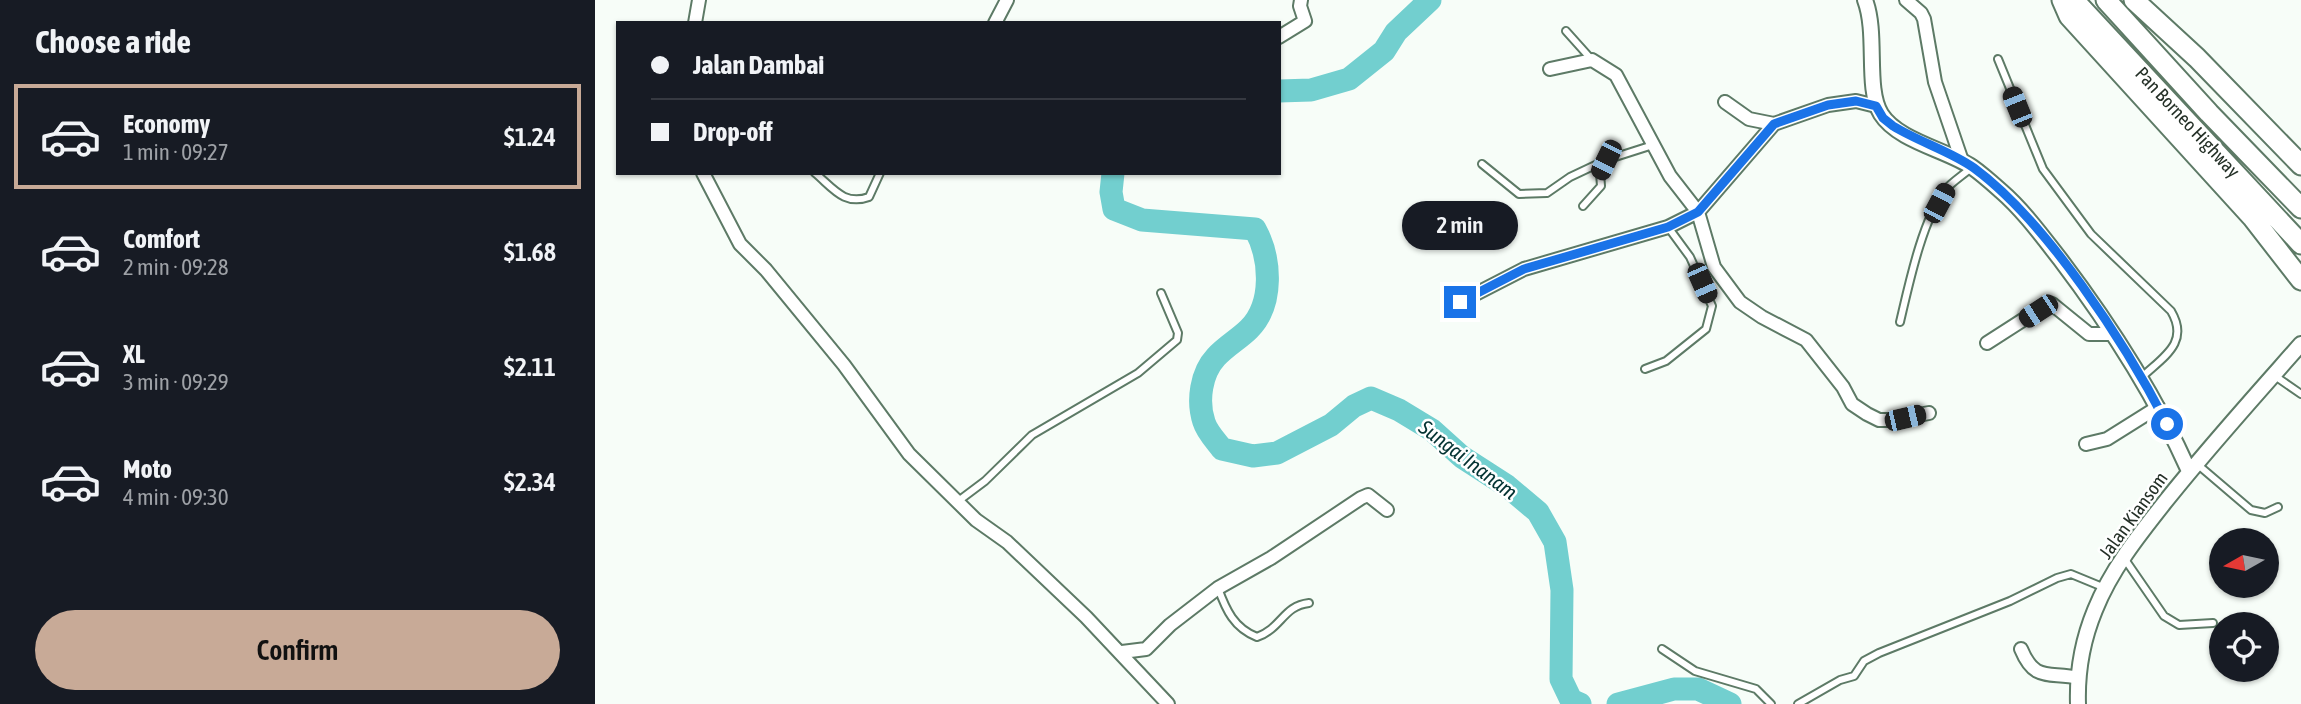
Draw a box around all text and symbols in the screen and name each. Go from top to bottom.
text: Choose a ride [35,23,191,60]
text: Jalan Dambai [693,50,824,80]
street label: Pan Borneo Highway [2131,62,2245,182]
car [2000,84,2035,130]
icon: car [39,105,102,168]
text: Economy [123,109,210,139]
text: Drop-off [693,117,773,147]
text: $1.24 [504,122,556,152]
car [1588,137,1625,183]
text: 1 min · 09:27 [123,139,229,165]
car [1920,180,1959,226]
callout: 2 min [1402,201,1518,250]
text: 2 min [1437,212,1483,238]
icon: car [39,220,102,283]
text: Comfort [123,224,200,254]
text: $1.68 [504,237,556,267]
text: 2 min · 09:28 [123,254,229,280]
car [1684,260,1721,306]
route end [1444,286,1476,318]
car [2015,291,2062,331]
icon: car [39,335,102,398]
text: XL [123,339,145,369]
text: $2.11 [504,352,556,382]
text: 3 min · 09:29 [123,369,229,395]
car [1883,403,1928,433]
route start [2151,408,2183,440]
water label: Sungai Inanam [1414,414,1522,504]
icon: car [39,450,102,513]
text: Moto [123,454,172,484]
text: $2.34 [504,467,556,497]
street label: Jalan Kiansom [2094,467,2172,563]
text: 4 min · 09:30 [123,484,229,510]
north arrow [2209,528,2279,598]
map controls [2209,528,2279,682]
button: Confirm [35,610,560,690]
button: locate [2209,612,2279,682]

